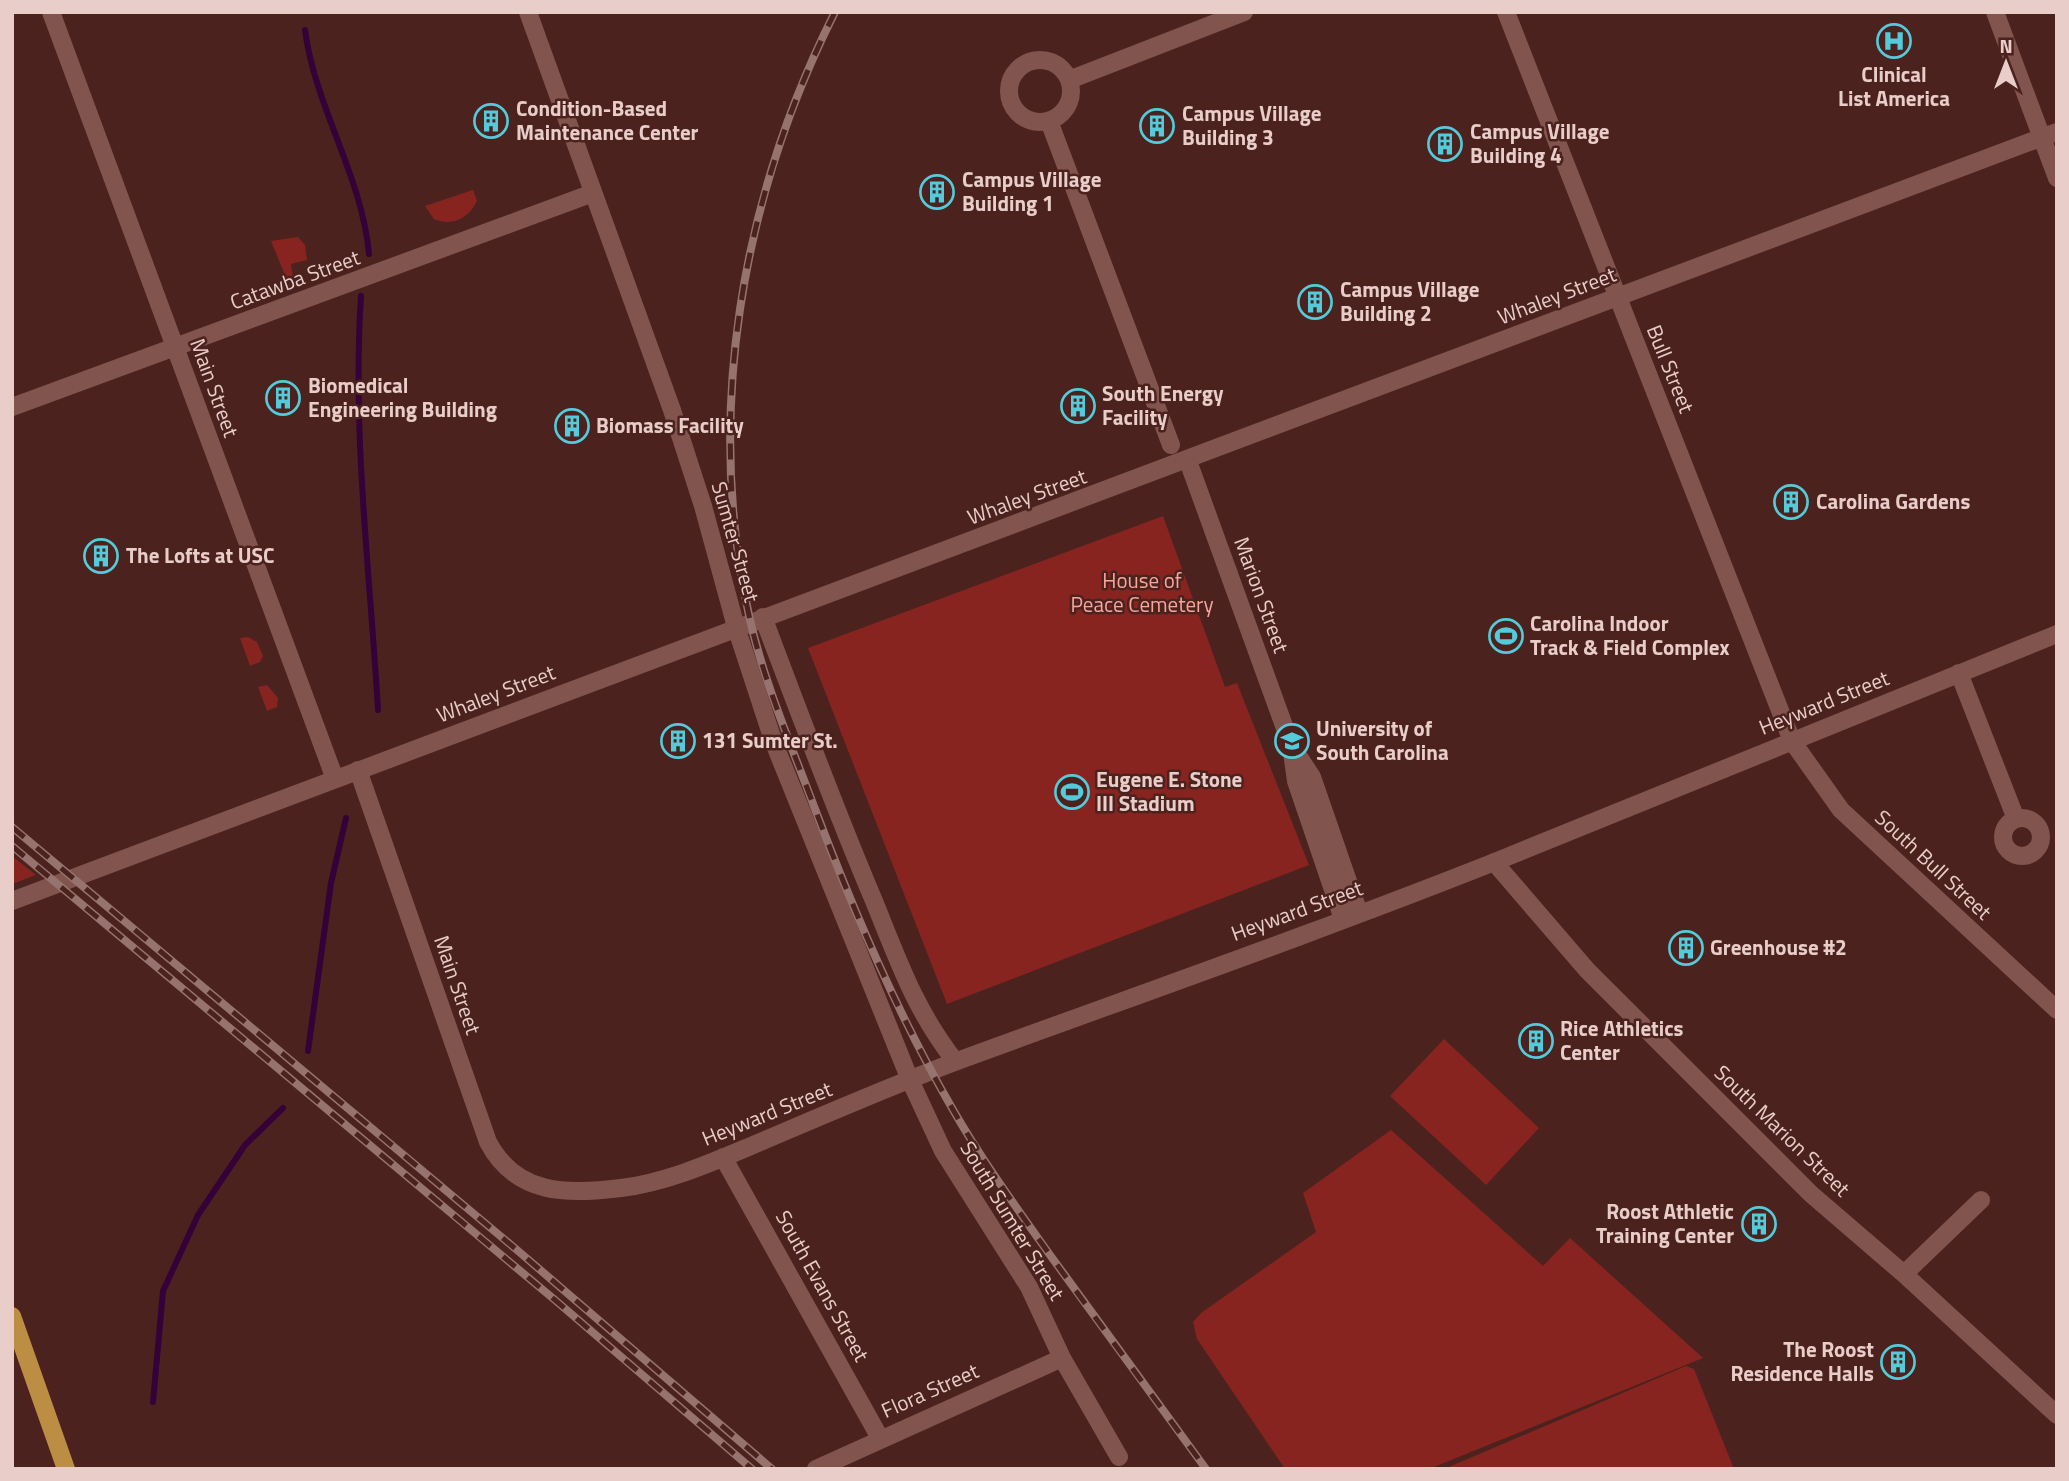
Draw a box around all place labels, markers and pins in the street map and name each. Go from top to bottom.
hospital icon: Clinical List America [1875,22,1913,60]
place label: Clinical List America [1838,58,1950,114]
place label: Condition-Based Maintenance Center [516,92,699,148]
place label: Campus Village Building 3 [1182,97,1321,153]
building icon: Condition-Based Maintenance Center [472,102,510,140]
building icon: Campus Village Building 3 [1138,107,1176,145]
place label: Campus Village Building 4 [1470,115,1609,171]
building icon: Campus Village Building 4 [1426,125,1464,163]
place label: Campus Village Building 1 [962,163,1101,219]
building icon: Campus Village Building 1 [918,173,956,211]
place label: Campus Village Building 2 [1340,273,1479,329]
building icon: Campus Village Building 2 [1296,283,1334,321]
place label: Biomedical Engineering Building [308,369,497,425]
place label: South Energy Facility [1102,377,1224,433]
building icon: Biomedical Engineering Building [264,379,302,417]
building icon: South Energy Facility [1059,387,1097,425]
building icon: Biomass Facility [553,407,591,445]
place label: Biomass Facility [596,409,744,441]
building icon: Carolina Gardens [1772,483,1810,521]
place label: Carolina Gardens [1816,485,1970,517]
building icon: The Lofts at USC [82,537,120,575]
place label: The Lofts at USC [126,539,274,571]
place label: Carolina Indoor Track & Field Complex [1530,607,1730,663]
sports icon: Carolina Indoor Track & Field Complex [1487,617,1525,655]
place label: University of South Carolina [1316,712,1449,768]
building icon: 131 Sumter St. [659,722,697,760]
school or university icon: University of South Carolina [1273,722,1311,760]
place label: 131 Sumter St. [702,724,838,756]
place label: Eugene E. Stone III Stadium [1096,763,1242,819]
sports icon: Eugene E. Stone III Stadium [1053,773,1091,811]
building icon: Greenhouse #2 [1667,929,1705,967]
place label: Greenhouse #2 [1710,931,1847,963]
place label: Rice Athletics Center [1560,1012,1684,1068]
building icon: Rice Athletics Center [1517,1022,1555,1060]
place label: Roost Athletic Training Center [1596,1195,1734,1251]
building icon: Roost Athletic Training Center [1740,1205,1778,1243]
place label: The Roost Residence Halls [1730,1333,1874,1389]
building icon: The Roost Residence Halls [1879,1343,1917,1381]

